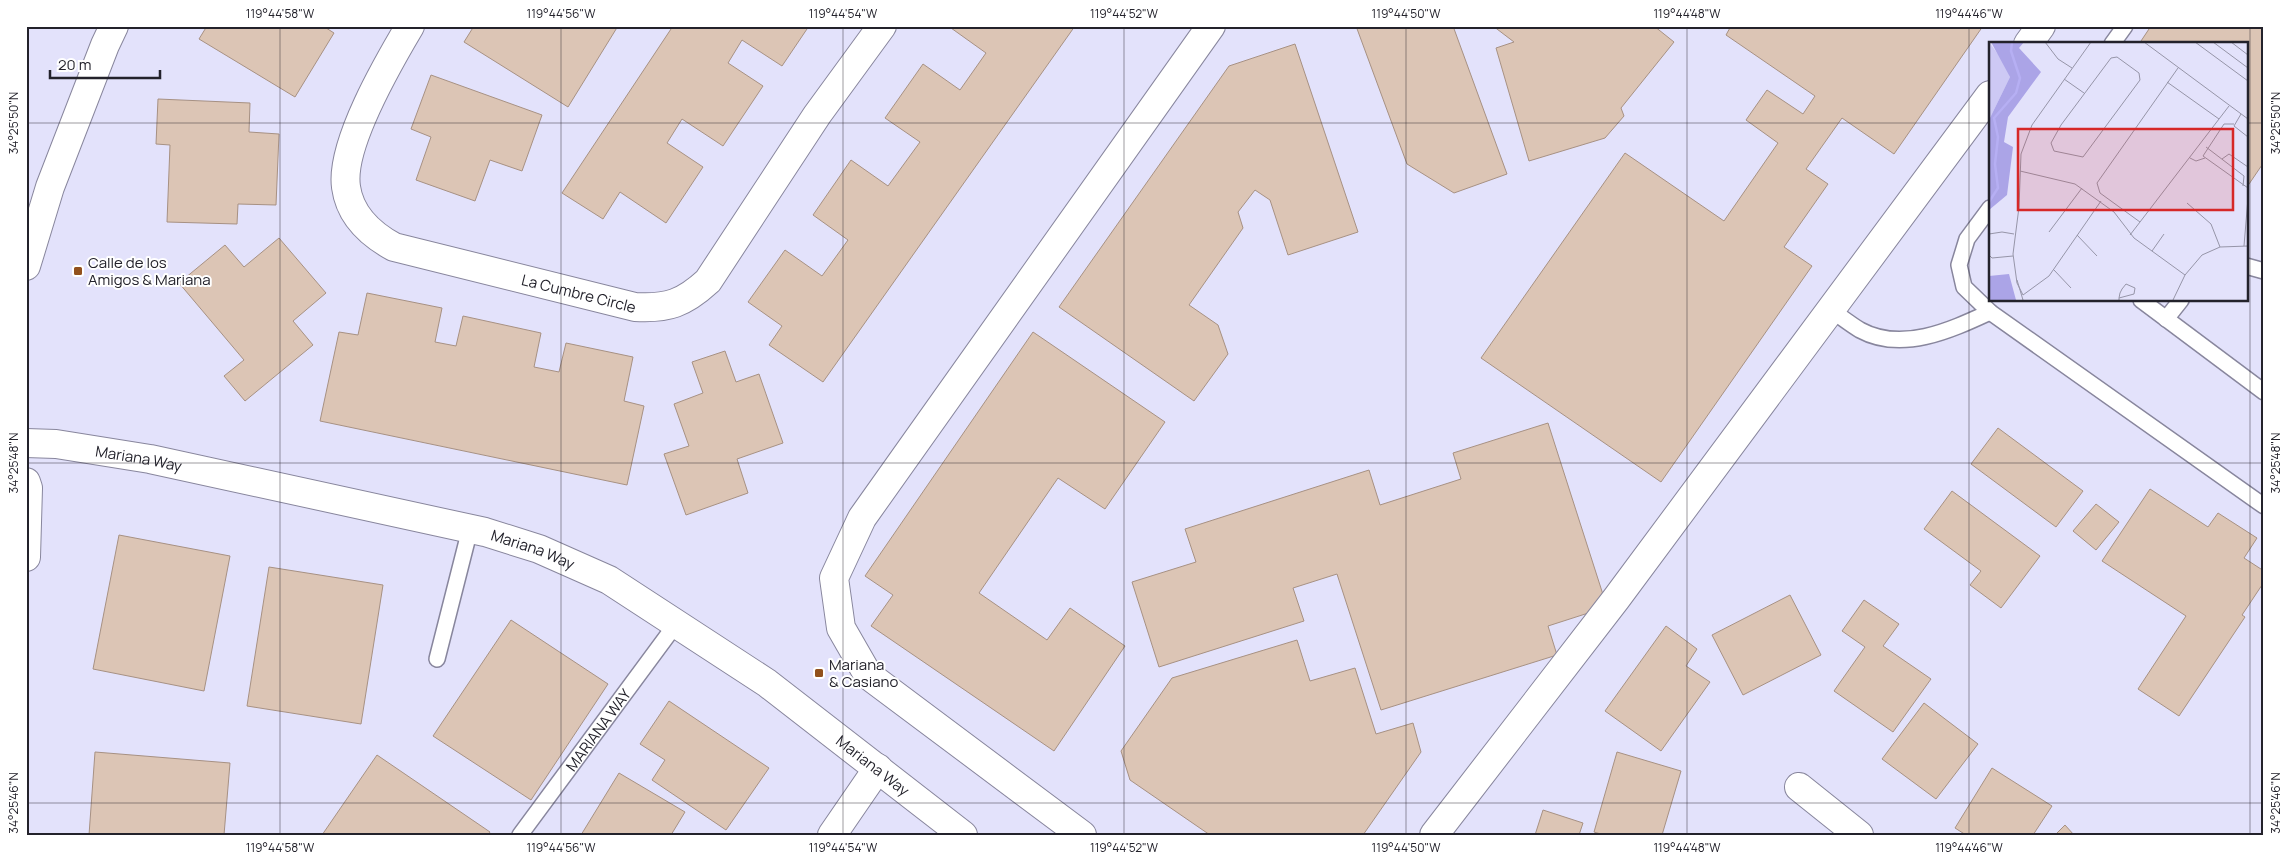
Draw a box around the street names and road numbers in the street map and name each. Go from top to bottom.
street label: La Cumbre Circle [520,269,639,317]
street label: Mariana Way [94,440,184,476]
street label: Mariana Way [489,524,578,574]
street label: MARIANA WAY [560,684,636,775]
street label: Mariana Way [832,730,914,800]

